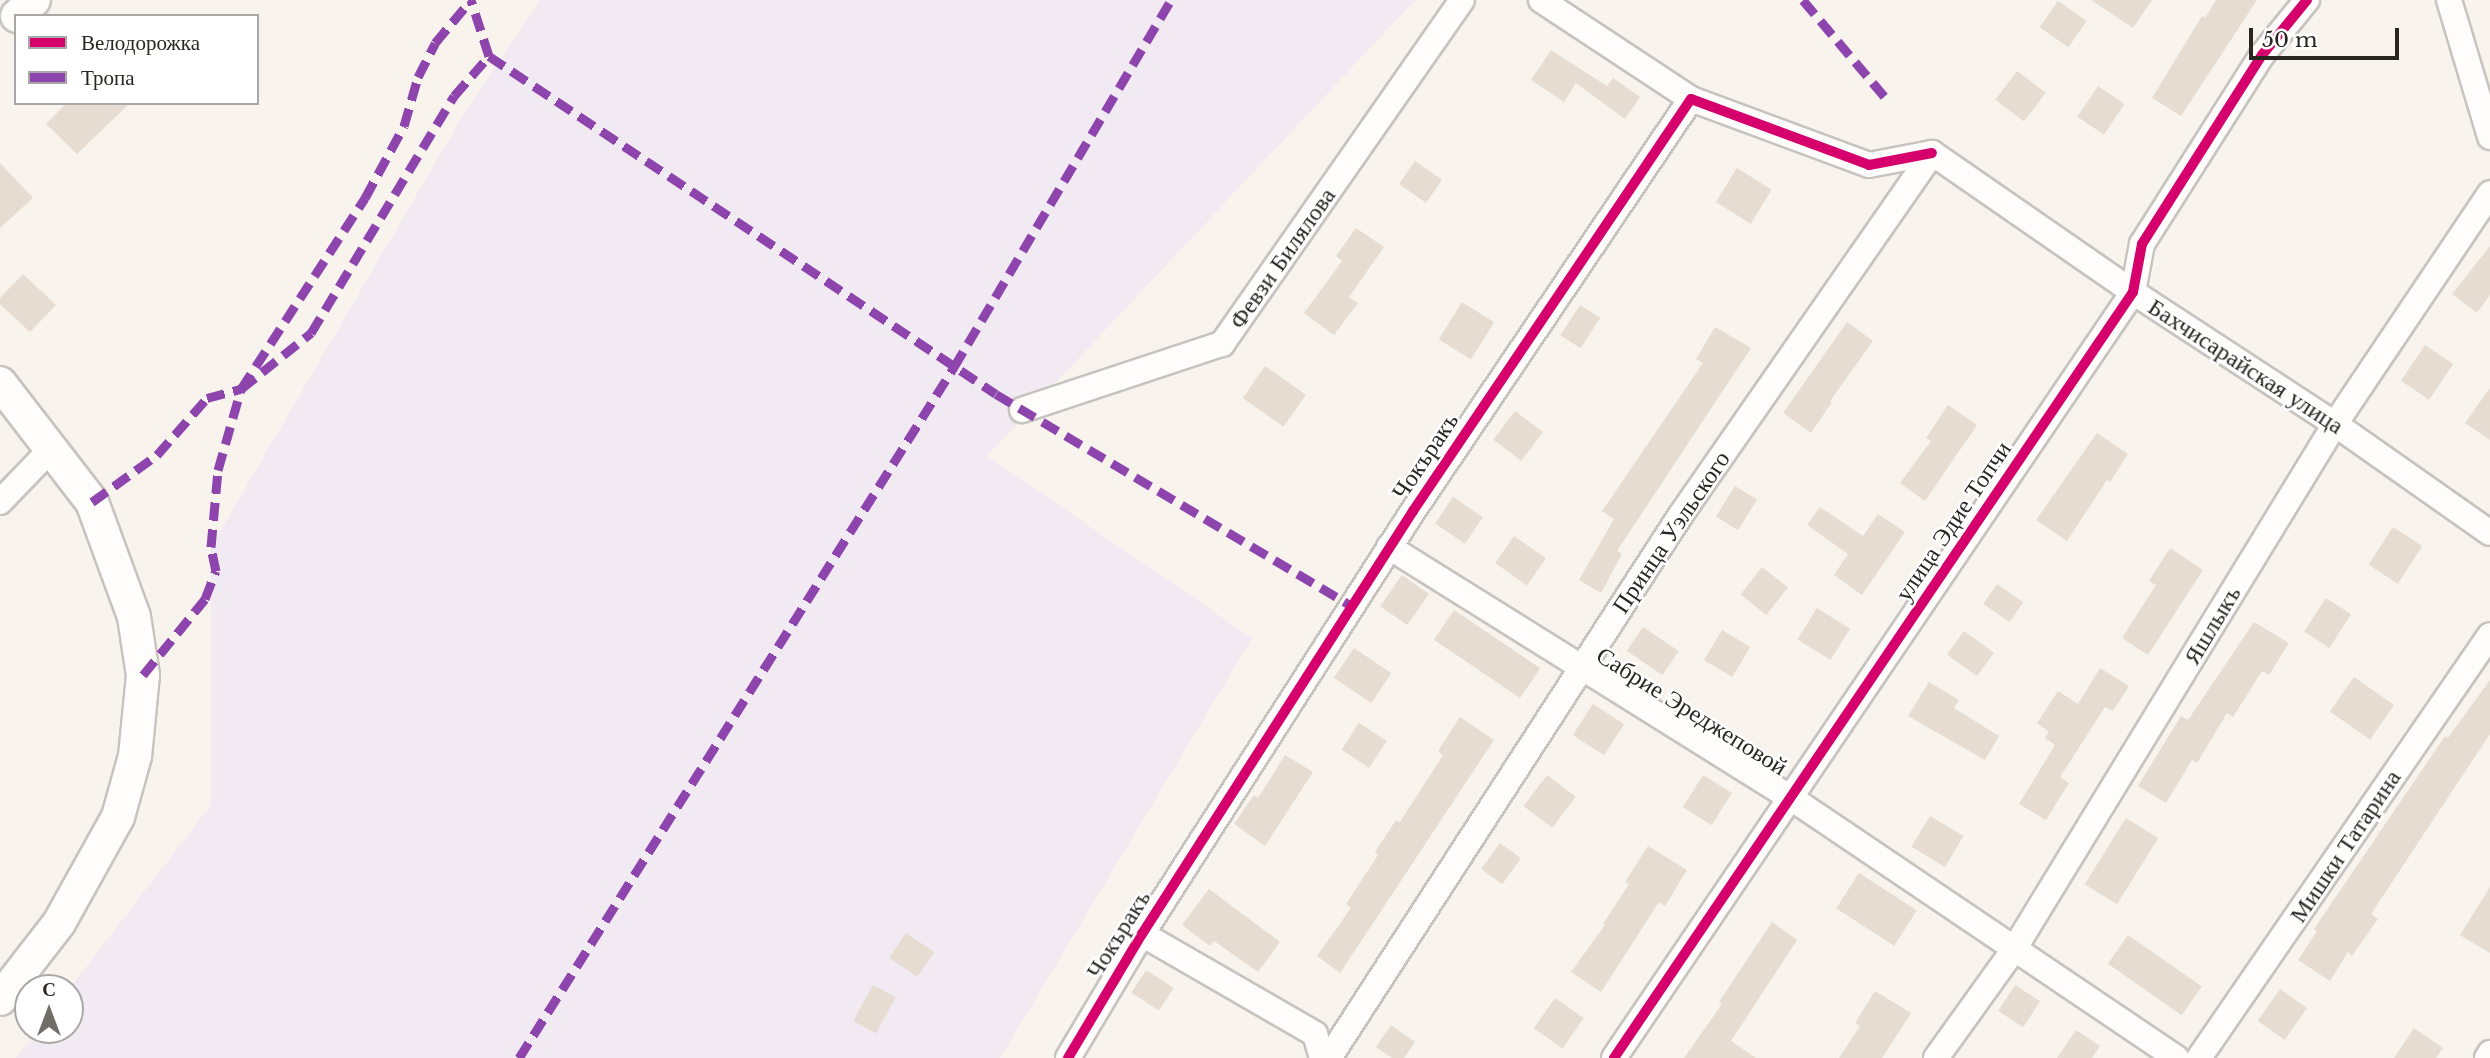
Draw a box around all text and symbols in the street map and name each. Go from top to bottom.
legend [14,14,259,105]
scale bar [2252,14,2402,58]
text: 50 m [2262,27,2317,53]
text: Велодорожка [81,30,200,56]
text: Тропа [81,65,135,91]
street label: Февзи Билялова [1223,182,1341,334]
street label: Бахчисарайская улица [2143,292,2349,440]
street label: Чокъракъ [1386,407,1464,505]
street label: улица Эдие Топчи [1889,436,2017,606]
street label: Принца Уэльского [1606,445,1736,619]
street label: Яшлыкъ [2177,580,2247,670]
street label: Сабрие Эреджеповой [1591,641,1793,781]
street label: Мишки Татарина [2283,764,2407,928]
street label: Чокъракъ [1080,885,1156,983]
north arrow [14,974,84,1044]
text: С [42,978,56,1001]

